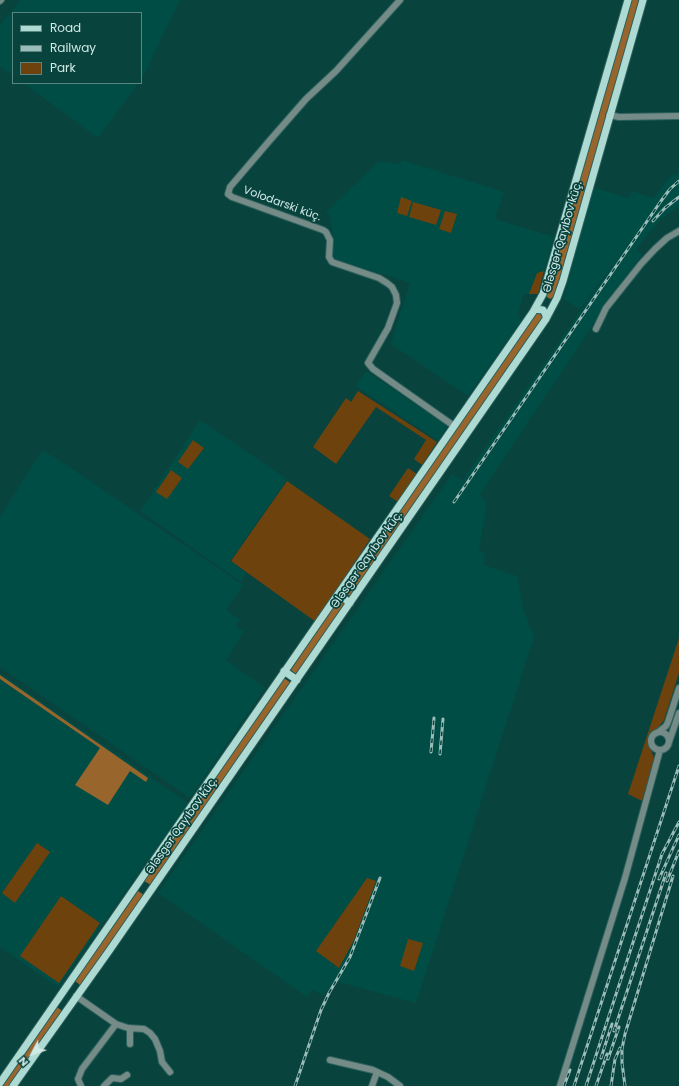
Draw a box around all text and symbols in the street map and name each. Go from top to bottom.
legend [12,12,142,84]
text: Road [50,19,81,36]
text: Railway [50,39,96,56]
text: Park [50,59,76,76]
street label: Ələsgər Qayıbov küç. [541,180,585,294]
street label: Volodarski küç. [241,184,323,224]
street label: Ələsgər Qayıbov küç. [328,509,406,611]
street label: Ələsgər Qayıbov küç. [143,775,221,877]
north arrow [12,1034,52,1074]
text: N [14,1053,32,1070]

